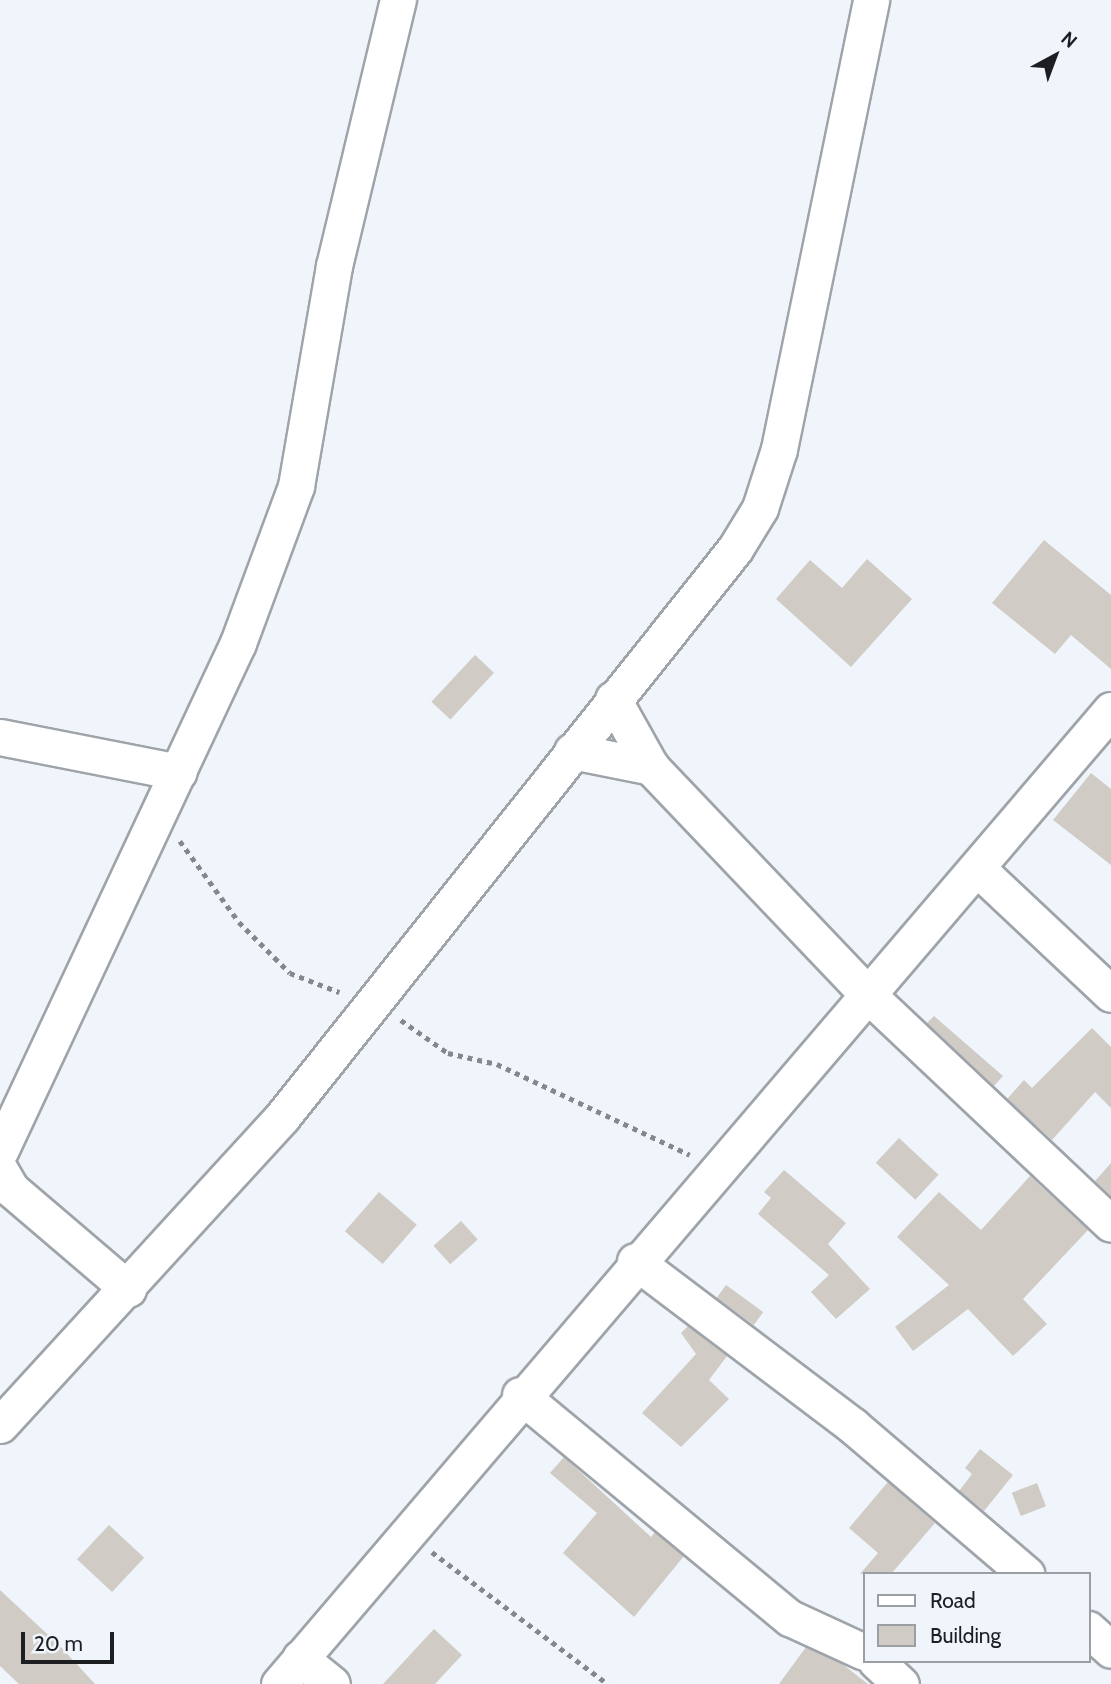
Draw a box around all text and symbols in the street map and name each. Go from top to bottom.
north arrow [1020,21,1090,91]
text: N [1056,27,1082,53]
legend [862,1572,1090,1663]
text: Road [930,1588,976,1613]
scale bar [24,1618,117,1662]
text: Building [930,1623,1001,1648]
text: 20 m [34,1631,83,1656]

